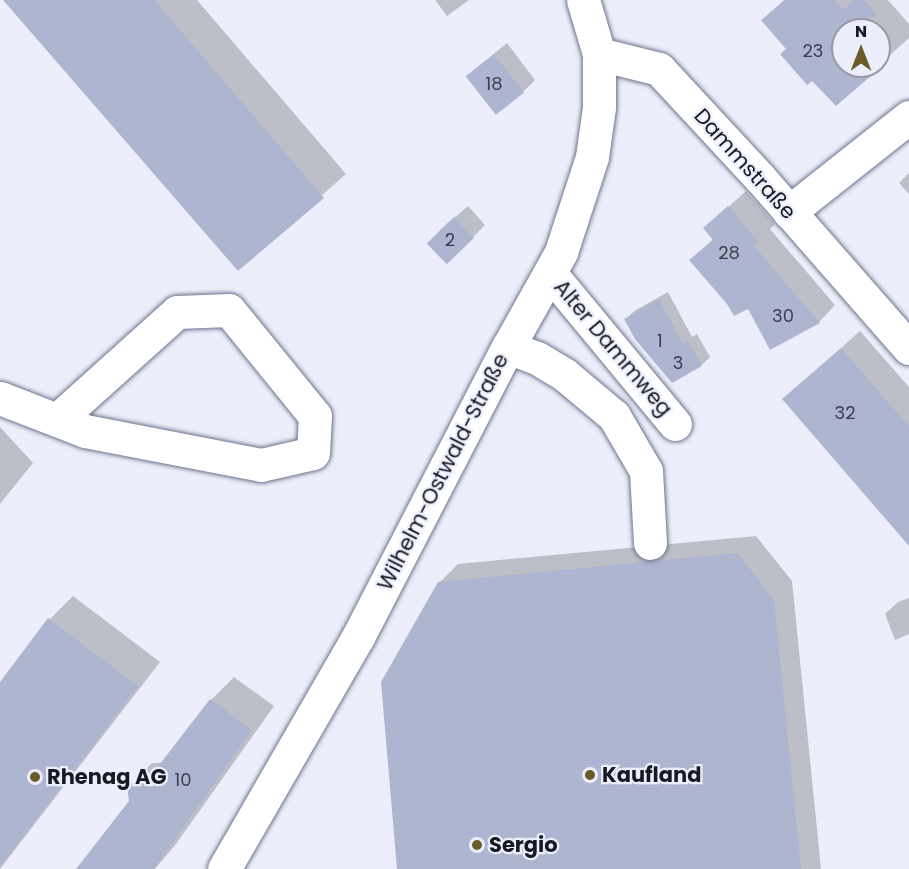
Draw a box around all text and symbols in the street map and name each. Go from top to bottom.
north arrow [831,18,891,78]
text: N [855,20,867,43]
house number: 23 [803,40,823,62]
house number: 18 [485,73,503,95]
street label: Dammstraße [689,103,801,225]
house number: 2 [445,229,455,251]
house number: 28 [718,242,740,264]
street label: Alter Dammweg [549,275,677,421]
house number: 30 [772,305,794,327]
house number: 1 [657,330,663,352]
street label: Wilhelm-Ostwald-Straße [372,349,514,595]
house number: 3 [673,352,683,374]
house number: 32 [835,402,855,424]
place label: Kaufland [602,762,701,788]
place label: Rhenag AG [47,764,166,790]
marker: Kaufland [583,768,597,782]
house number: 10 [174,769,192,791]
marker: Rhenag AG [28,770,42,784]
place label: Sergio [489,832,558,858]
marker: Sergio [470,838,484,852]

